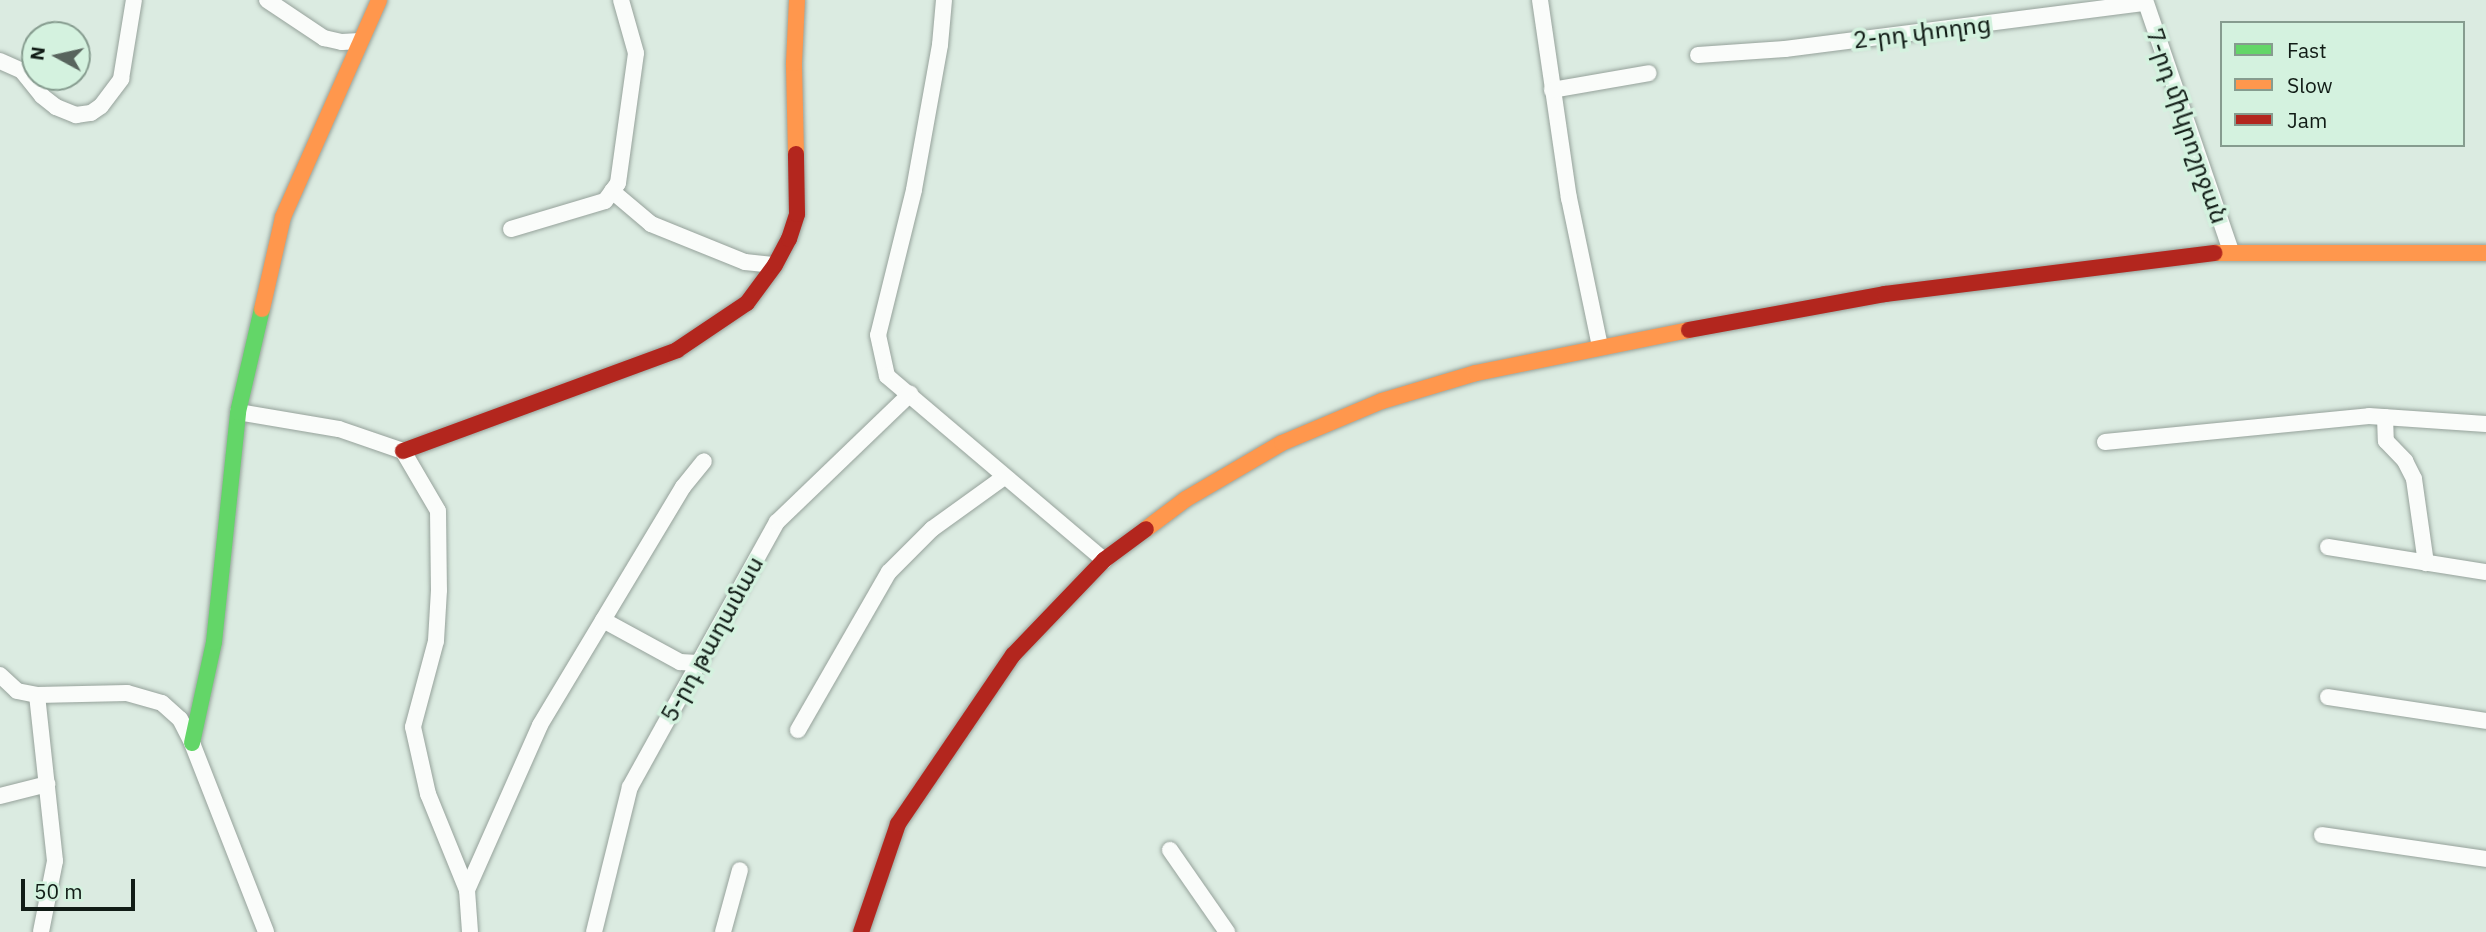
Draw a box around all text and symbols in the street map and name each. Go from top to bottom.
street label: 2-րդ փողոց [1852,9,1992,55]
north arrow [21,21,91,91]
legend [2220,21,2465,147]
street label: 7-րդ միկրոշրջան [2140,25,2234,227]
text: Fast [2287,36,2327,64]
text: N [24,45,50,62]
text: Slow [2287,71,2333,99]
text: Jam [2287,106,2327,134]
street label: 5-րդ թաղամաս [655,551,769,727]
scale bar [24,866,138,910]
text: 50 m [34,877,83,905]

